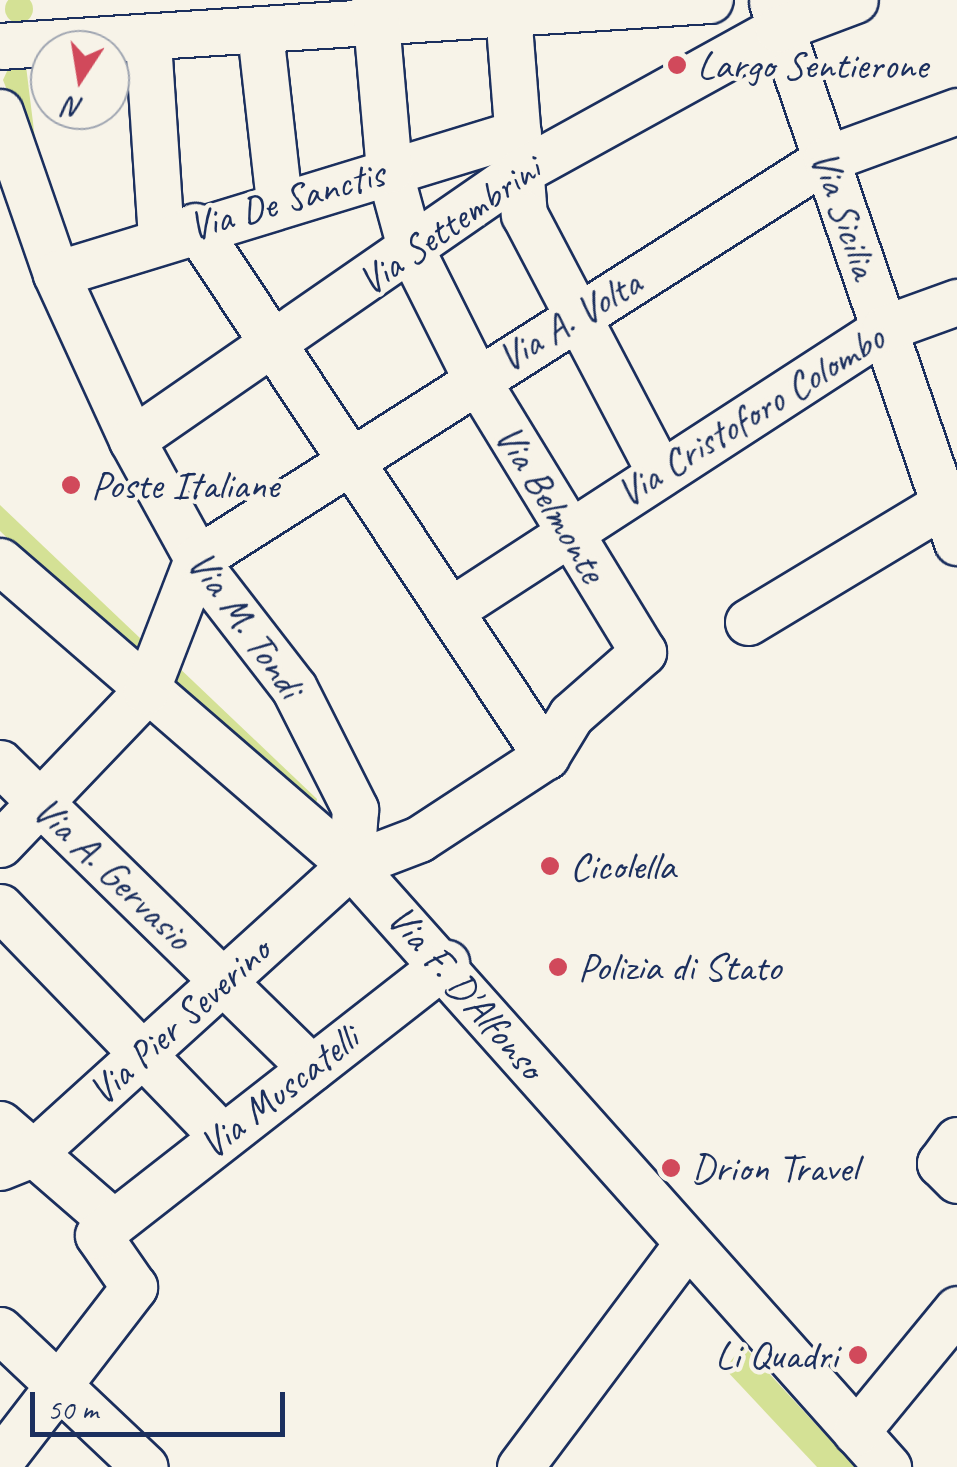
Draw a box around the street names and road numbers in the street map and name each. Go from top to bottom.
street label: Via Sicilia [801,143,889,285]
street label: Via Settembrini [349,145,549,305]
street label: Via De Sanctis [182,149,390,251]
street label: Via A. Volta [488,258,650,382]
street label: Via Cristoforo Colombo [606,313,894,517]
street label: Via Belmonte [485,415,617,591]
street label: Via M. Tondi [178,541,314,707]
street label: Via A. Gervasio [24,786,202,960]
street label: Via F. D'Alfonso [377,895,555,1089]
street label: Via Pier Severino [78,927,280,1115]
street label: Via Muscatelli [191,1016,367,1168]

